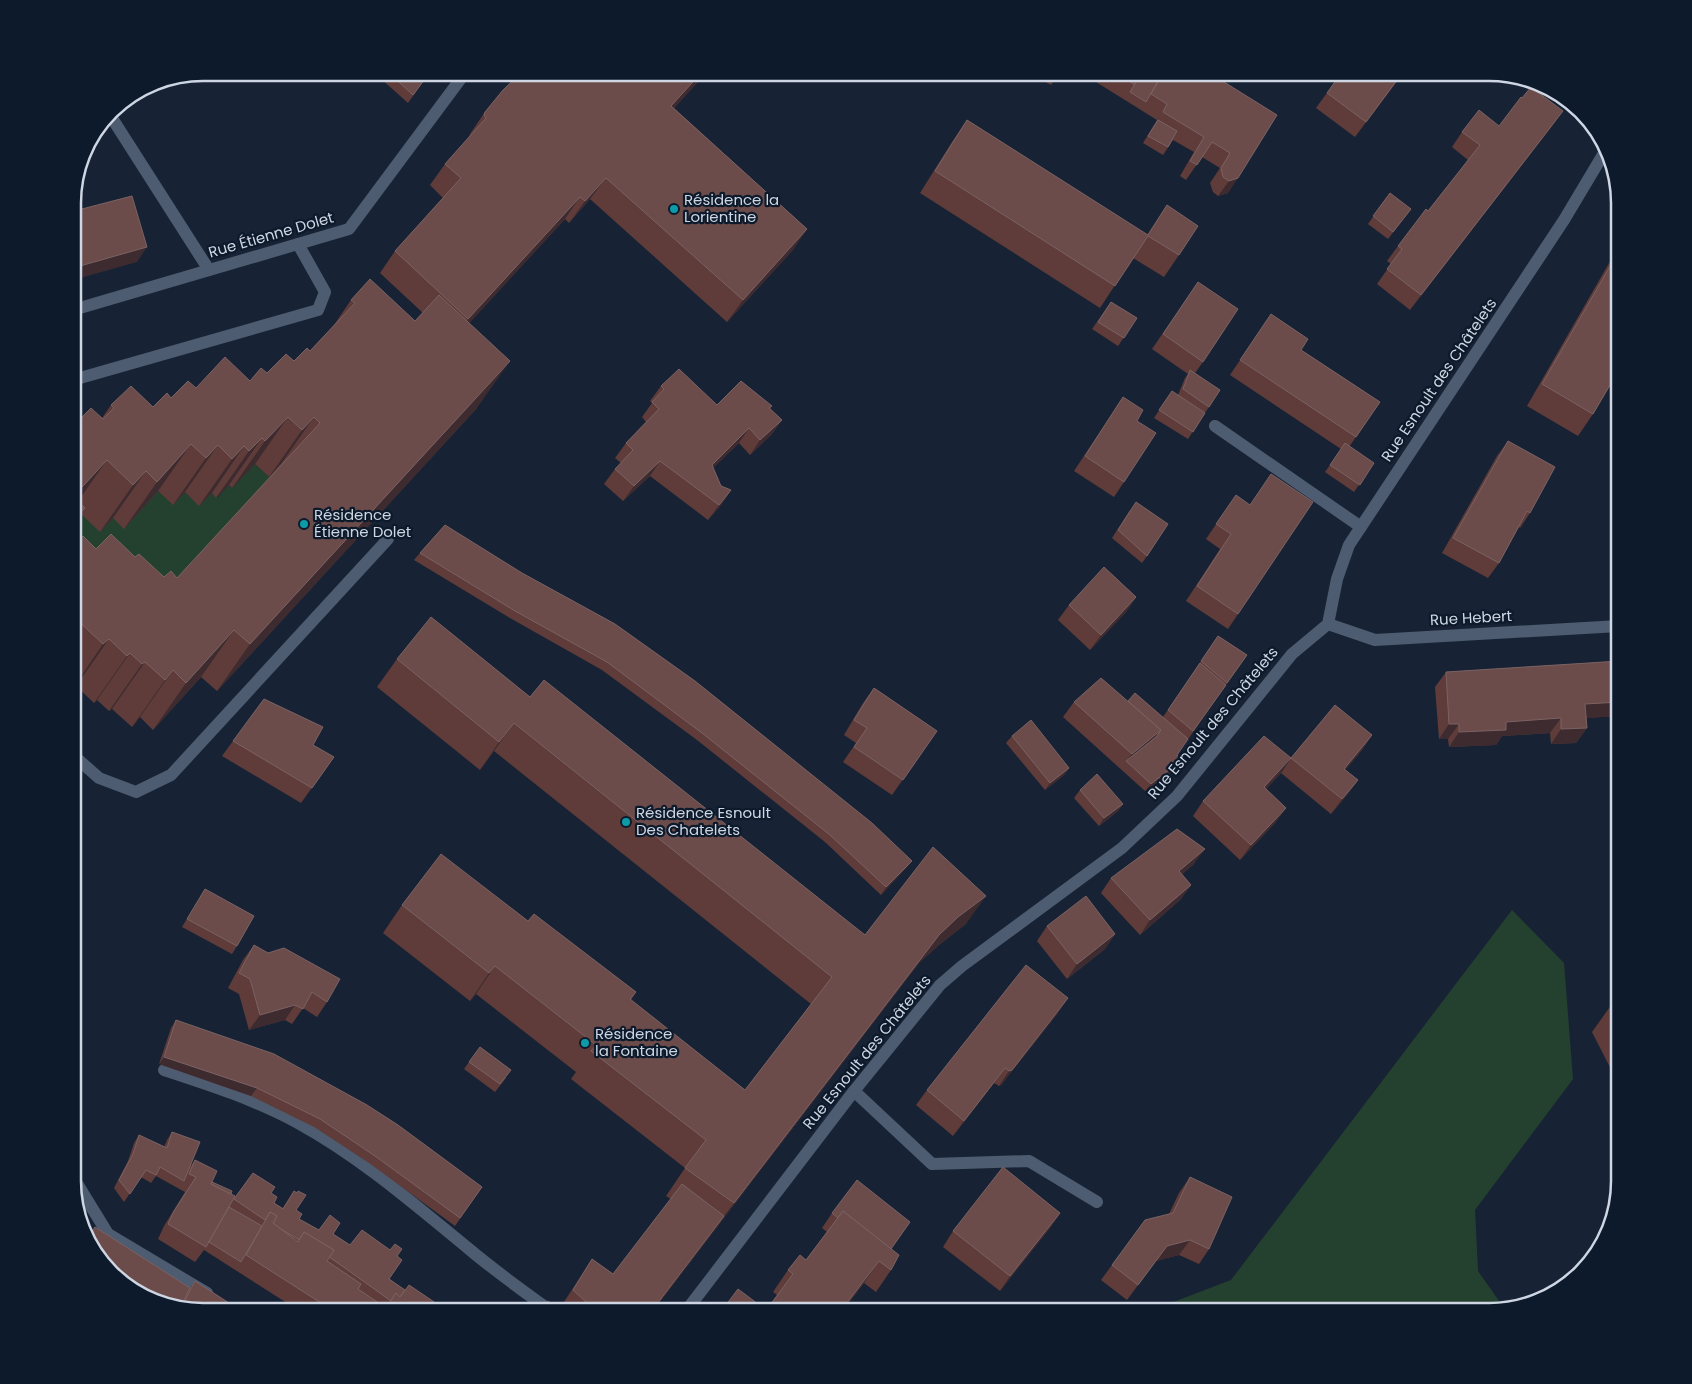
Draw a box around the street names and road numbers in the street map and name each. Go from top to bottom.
street label: Rue Étienne Dolet [206,207,336,262]
street label: Rue Esnoult des Châtelets [1376,294,1501,466]
street label: Rue Hebert [1429,605,1513,630]
street label: Rue Esnoult des Châtelets [1142,642,1283,803]
street label: Rue Esnoult des Châtelets [798,970,936,1133]

